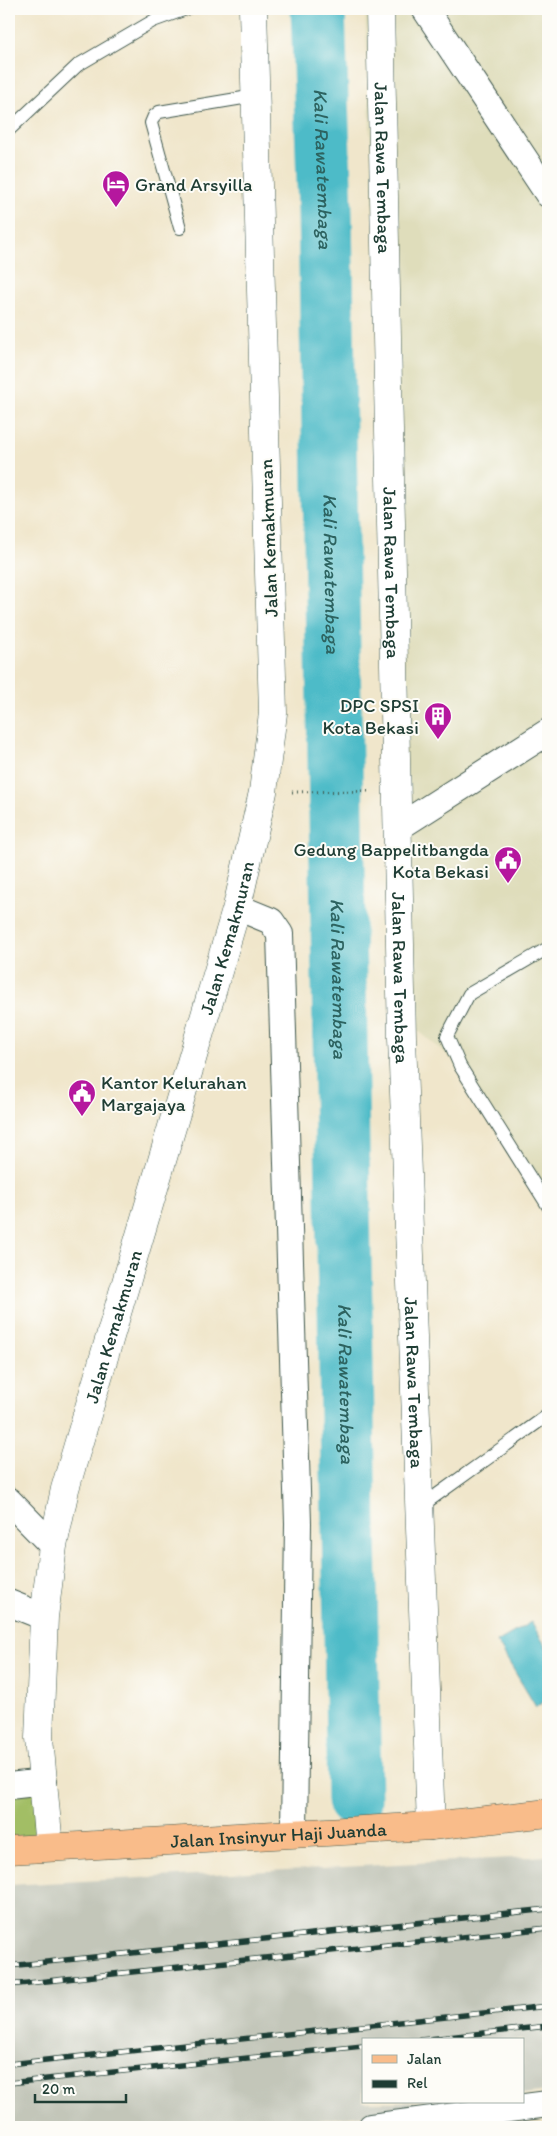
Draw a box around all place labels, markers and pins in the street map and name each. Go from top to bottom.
hotel icon: Grand Arsyilla [101,169,131,208]
place label: Grand Arsyilla [135,173,252,196]
place label: DPC SPSI Kota Bekasi [322,694,419,739]
building icon: DPC SPSI Kota Bekasi [423,701,453,740]
place label: Gedung Bappelitbangda Kota Bekasi [293,838,489,883]
public building icon: Gedung Bappelitbangda Kota Bekasi [493,845,523,884]
place label: Kantor Kelurahan Margajaya [101,1071,247,1116]
public building icon: Kantor Kelurahan Margajaya [67,1078,97,1117]

